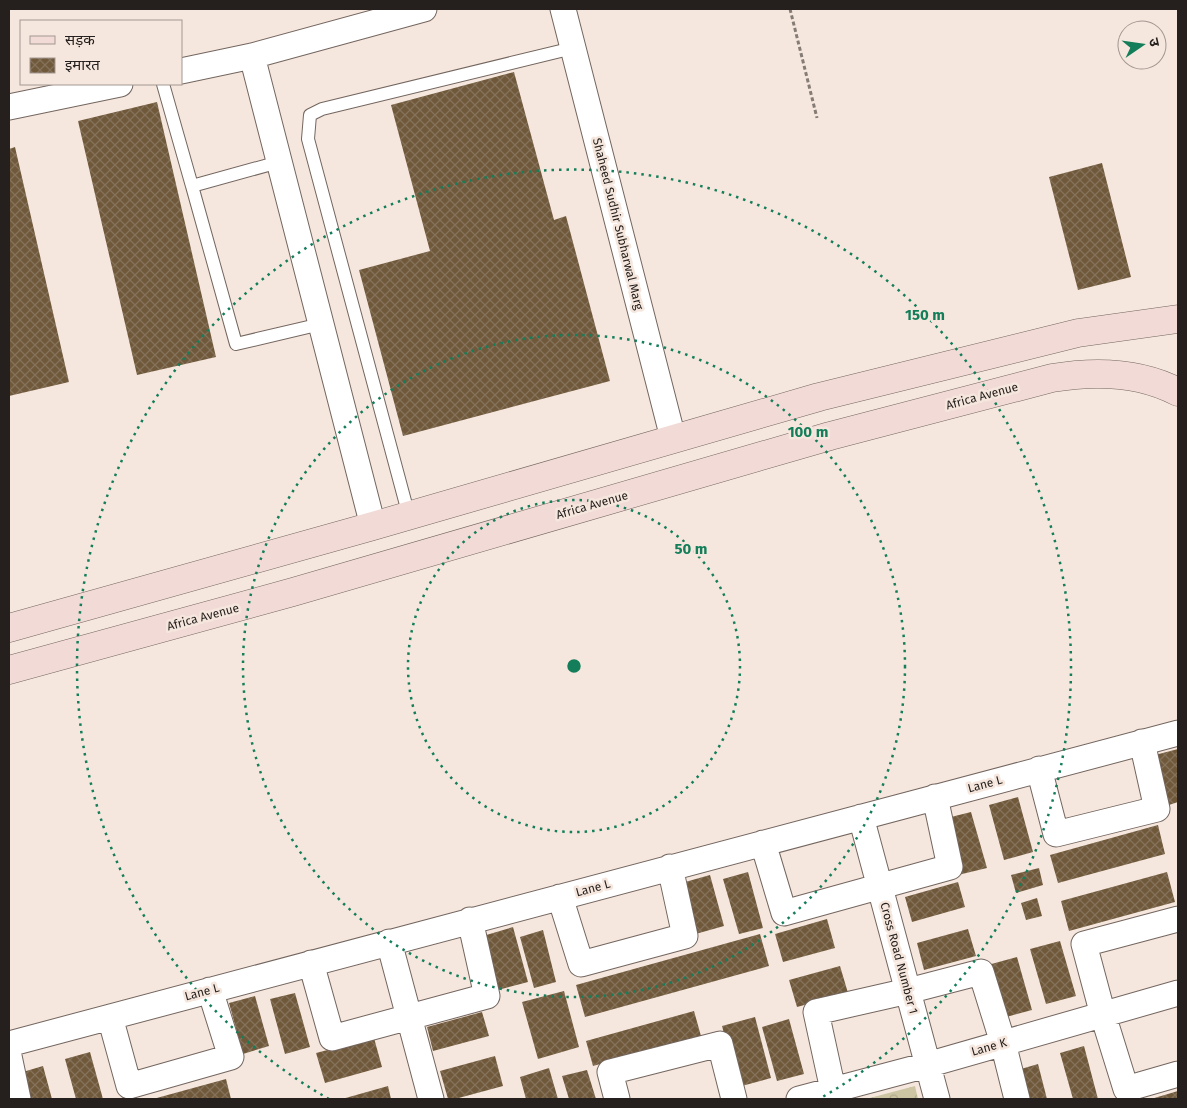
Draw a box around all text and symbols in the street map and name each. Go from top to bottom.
legend [20,20,182,85]
north arrow [1117,20,1167,70]
text: सड़क [65,31,95,49]
text: उ [1145,36,1164,49]
text: इमारत [65,56,100,74]
street label: Shaheed Sudhir Subharwal Marg [590,137,646,312]
text: 150 m [905,306,945,324]
street label: Africa Avenue [944,380,1020,412]
text: 100 m [788,423,828,441]
street label: Africa Avenue [554,488,630,522]
text: 50 m [674,540,708,558]
street label: Africa Avenue [165,601,241,633]
centre of rings [565,657,583,675]
street label: Lane L [966,773,1004,795]
street label: Lane L [574,877,612,899]
street label: Cross Road Number 1 [877,901,921,1015]
street label: Lane L [183,981,221,1003]
street label: Lane K [970,1035,1009,1059]

